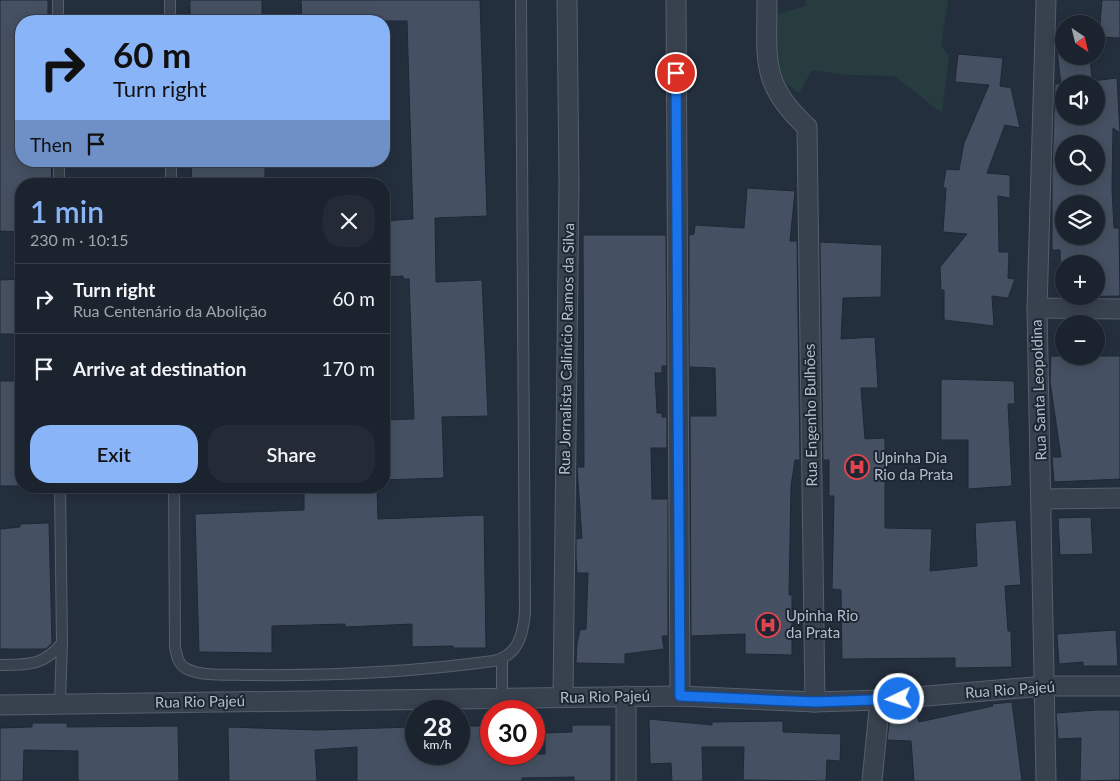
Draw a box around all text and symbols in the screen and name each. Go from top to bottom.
north arrow [1055,15,1105,65]
map controls [1055,15,1105,365]
text: 60 m [113,33,191,75]
icon: right [30,35,95,100]
pin [655,52,697,94]
icon: arrive [662,59,690,87]
text: Turn right [113,75,207,102]
button: sound [1055,75,1105,125]
icon: arrive [82,130,110,158]
text: Then [30,133,72,156]
button: search [1055,135,1105,185]
text: 1 min [30,193,104,229]
button: close [323,195,375,247]
button: layers [1055,195,1105,245]
street label: Rua Jornalista Calinício Ramos da Silva [555,223,577,475]
text: 230 m · 10:15 [30,230,129,249]
button: + [1055,255,1105,305]
text: Turn right [73,278,155,301]
icon: right [30,285,58,313]
text: 60 m [332,287,375,310]
text: Rua Centenário da Abolição [73,301,267,320]
button: − [1055,315,1105,365]
street label: Rua Santa Leopoldina [1027,319,1049,461]
street label: Rua Engenho Bulhões [800,343,820,487]
icon: arrive [30,355,58,383]
text: Arrive at destination [73,357,246,380]
text: 170 m [321,357,375,380]
button: Exit [30,425,198,483]
button: Share [208,425,375,483]
place label: Upinha Dia Rio da Prata [874,448,953,483]
hospital icon: Upinha Dia Rio da Prata [844,454,870,480]
place label: Upinha Rio da Prata [786,606,858,641]
hospital icon: Upinha Rio da Prata [755,612,781,638]
position arrow [872,672,924,724]
street label: Rua Rio Pajeú [964,677,1055,701]
street label: Rua Rio Pajeú [560,686,650,706]
street label: Rua Rio Pajeú [155,691,245,711]
speed limit sign: 30 [480,700,545,765]
text: 28 [423,711,452,741]
text: km/h [423,737,452,752]

